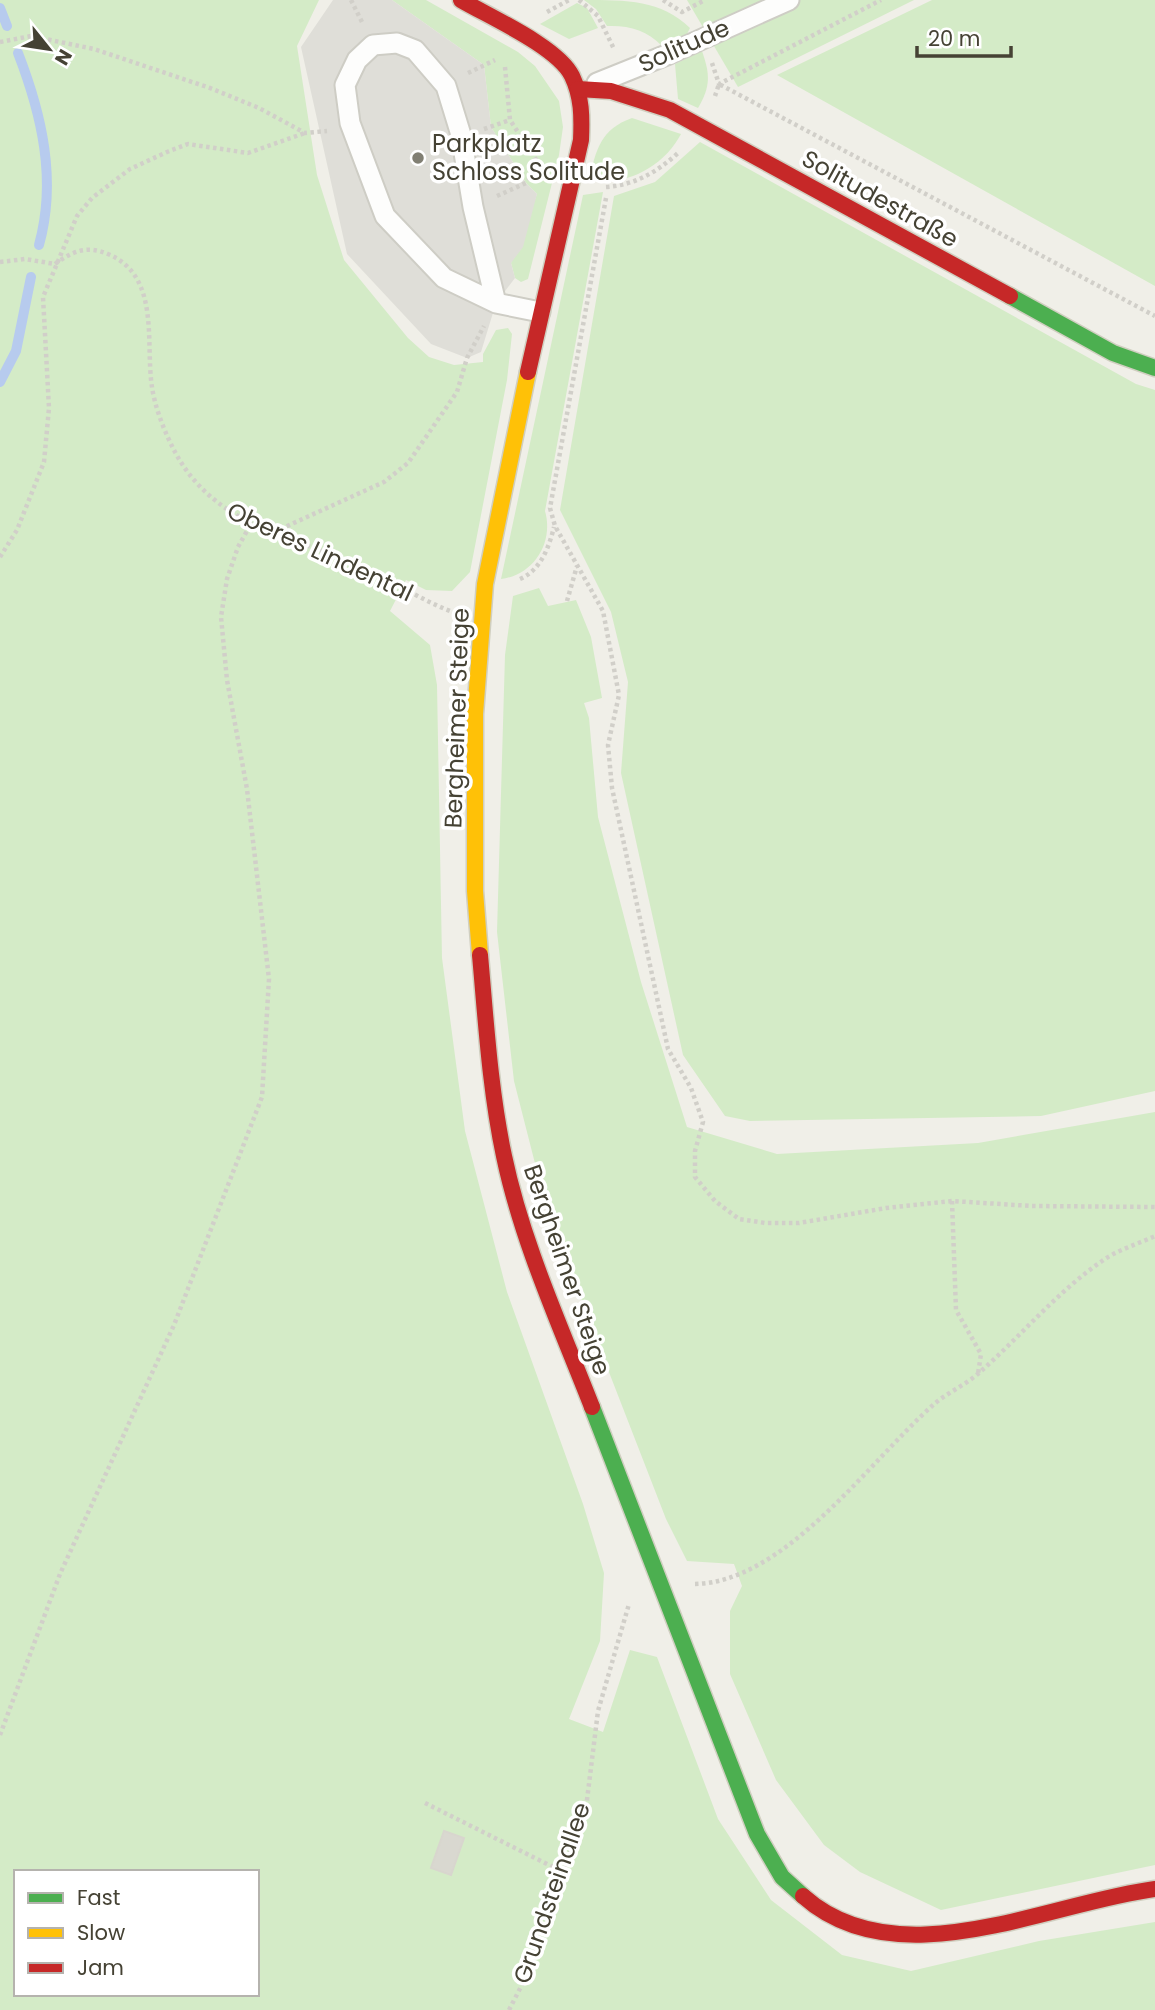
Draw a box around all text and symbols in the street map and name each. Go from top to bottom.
street label: Solitude [633,11,735,80]
north arrow [14,14,84,84]
scale bar [917,14,1012,58]
text: 20 m [928,24,981,53]
text: N [48,44,79,70]
place label: Parkplatz Schloss Solitude [432,127,625,188]
street label: Solitudestraße [796,142,964,255]
marker: Parkplatz Schloss Solitude [410,150,426,166]
street label: Oberes Lindental [222,494,419,609]
street label: Bergheimer Steige [436,607,477,829]
street label: Bergheimer Steige [516,1160,619,1379]
street label: Grundsteinallee [505,1798,598,1988]
legend [14,1870,259,1996]
text: Fast [77,1883,120,1912]
text: Slow [77,1918,125,1947]
text: Jam [77,1953,124,1982]

